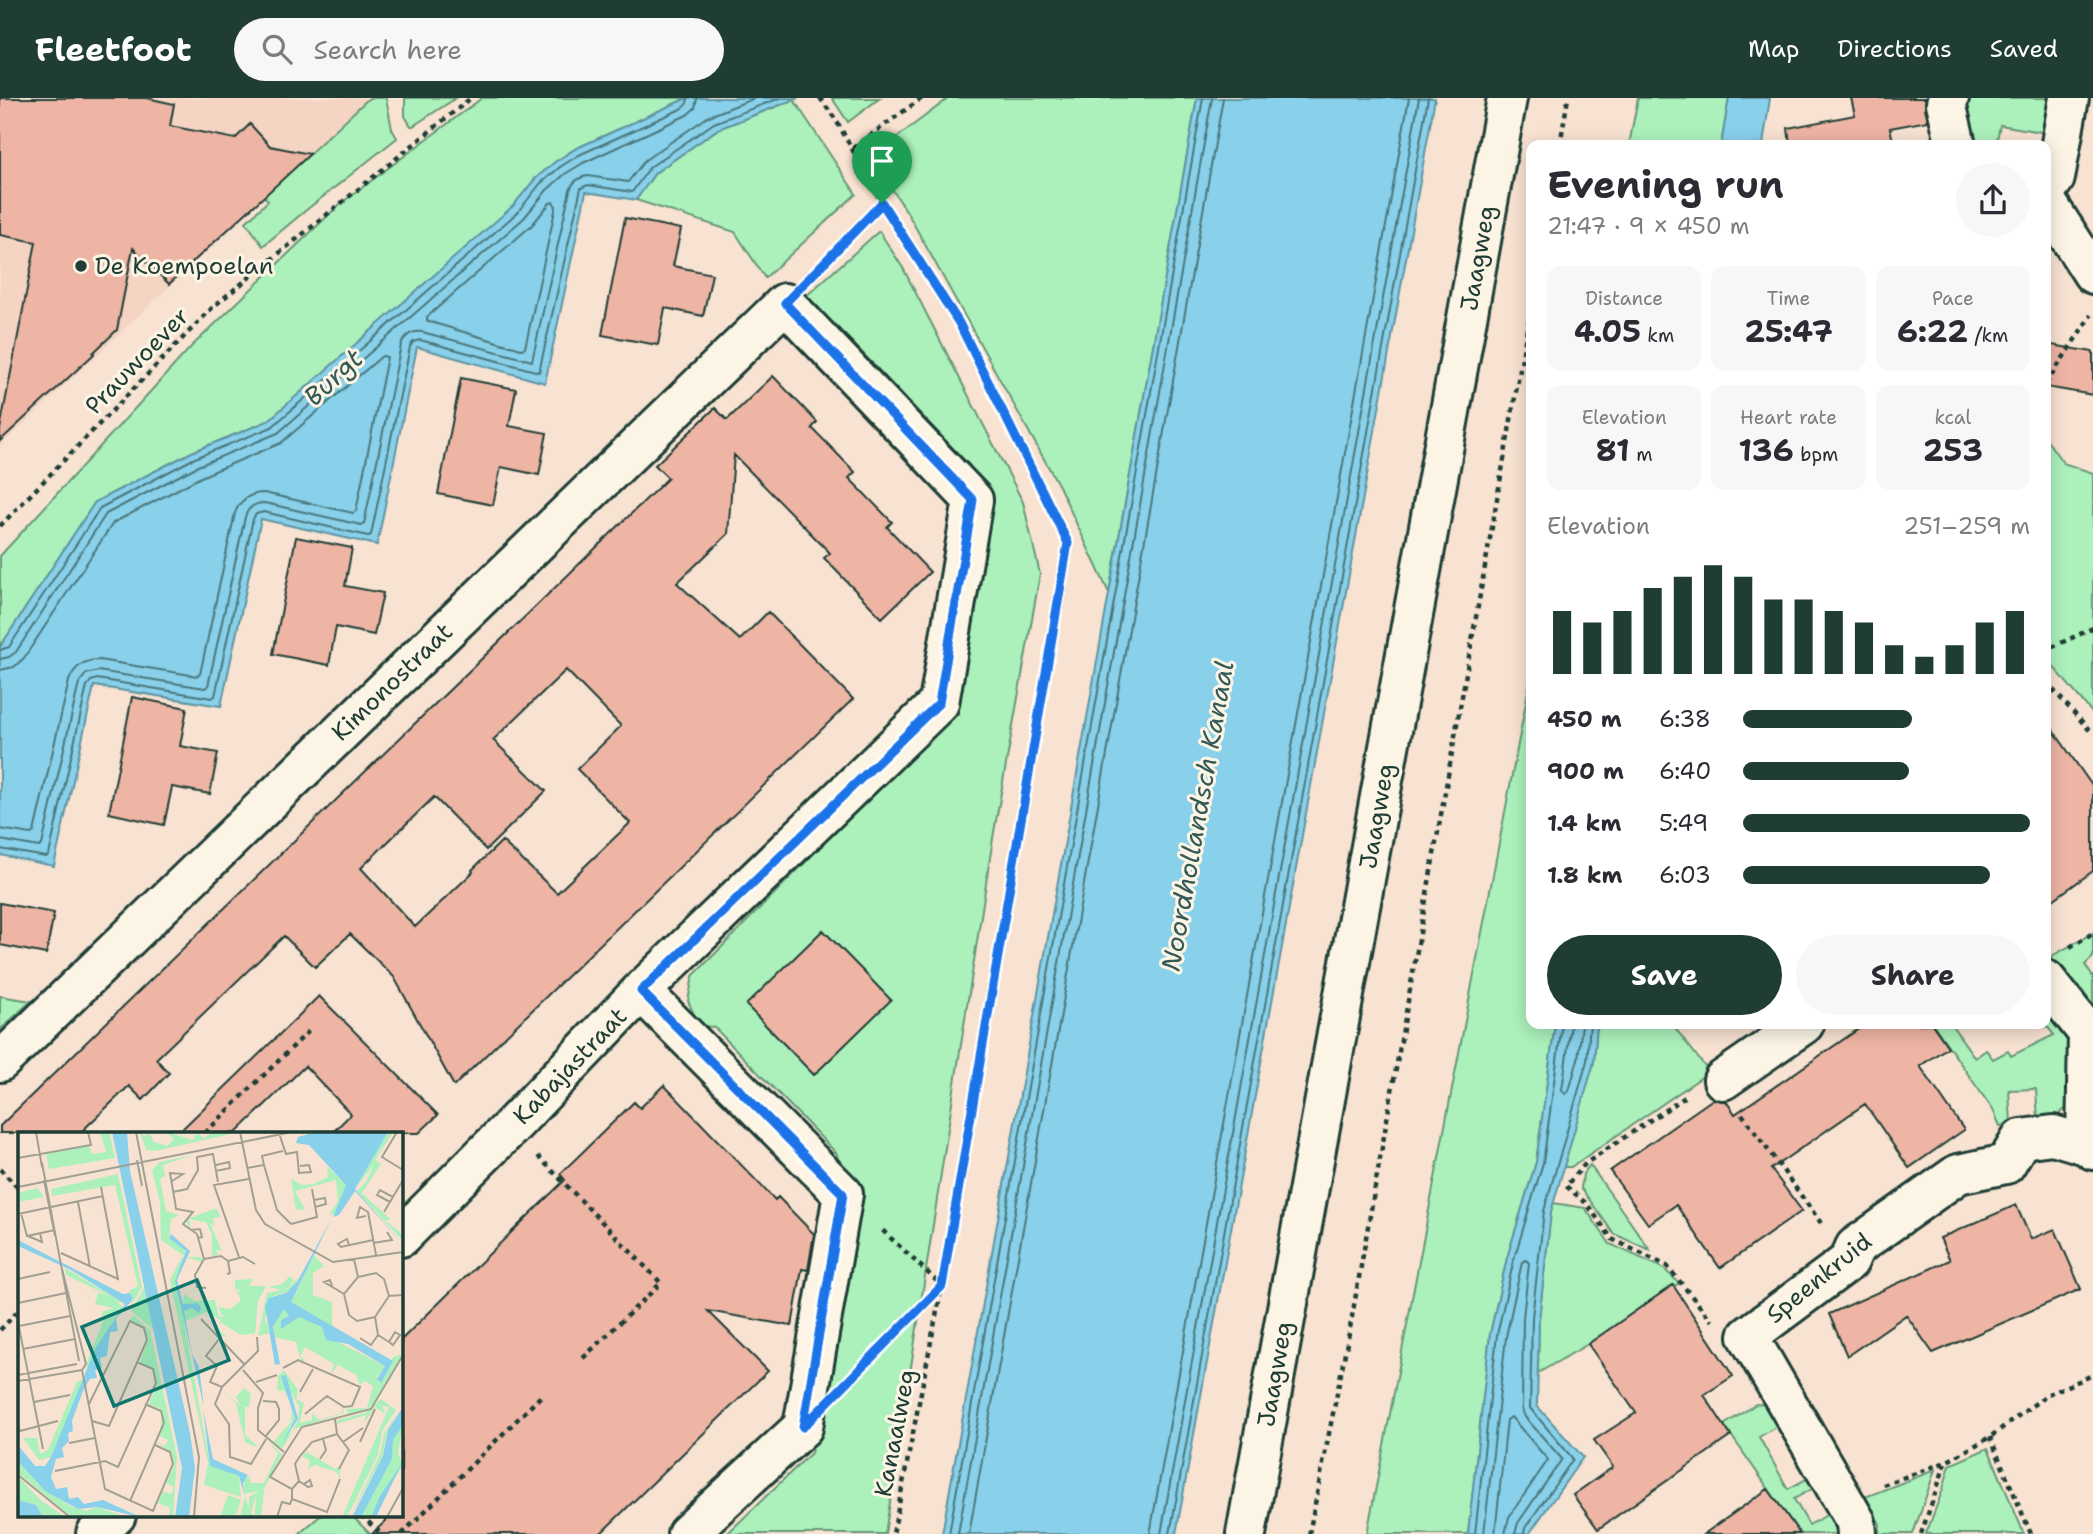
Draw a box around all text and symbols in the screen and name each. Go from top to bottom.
search box [234,18,724,81]
text: Fleetfoot [35,27,192,72]
icon: search [258,30,296,68]
text: Search here [314,32,462,67]
text: Map [1748,33,1799,65]
text: Directions [1837,33,1952,65]
text: Saved [1990,33,2058,65]
pin [852,131,912,203]
icon: arrive [863,142,901,180]
text: Evening run [1547,159,1784,210]
button: share [1956,163,2030,237]
street label: Jaagweg [1453,203,1503,313]
text: 21:47 · 9 × 450 m [1547,211,1750,241]
place label: De Koempoelan [95,250,273,282]
marker: De Koempoelan [73,258,89,274]
text: Distance [1585,286,1663,311]
text: Time [1767,286,1810,311]
text: Pace [1932,286,1974,311]
street label: Prauwoever [78,301,196,421]
text: 4.05 [1574,311,1641,352]
text: 25:47 [1744,311,1833,352]
text: 6:22 [1897,311,1968,352]
text: km [1641,323,1674,348]
text: /km [1968,323,2009,348]
water label: Burgt [296,340,371,413]
text: Elevation [1582,405,1667,430]
text: Heart rate [1740,405,1837,430]
text: kcal [1934,405,1971,430]
text: 81 [1596,430,1630,471]
text: 136 [1739,430,1794,471]
text: 253 [1923,430,1983,471]
text: m [1630,442,1653,467]
text: bpm [1794,442,1838,467]
text: Elevation [1547,511,1650,541]
text: 251–259 m [1903,511,2030,541]
street label: Kimonostraat [324,616,460,748]
water label: Noordhollandsch Kanaal [1152,658,1242,974]
text: 450 m [1547,704,1622,734]
text: 6:38 [1659,704,1711,734]
text: 900 m [1547,756,1624,786]
text: 6:40 [1659,756,1711,786]
street label: Jaagweg [1352,761,1402,871]
text: 1.4 km [1547,808,1621,838]
text: 5:49 [1659,808,1708,838]
text: 1.8 km [1547,860,1622,890]
text: 6:03 [1659,860,1711,890]
button: Save [1547,935,1782,1015]
button: Share [1796,935,2030,1015]
street label: Kabajastraat [506,1001,634,1131]
inset map [18,1132,402,1516]
street label: Speenkruid [1760,1226,1878,1330]
street label: Jaagweg [1250,1319,1300,1429]
street label: Kanaalweg [867,1366,923,1500]

